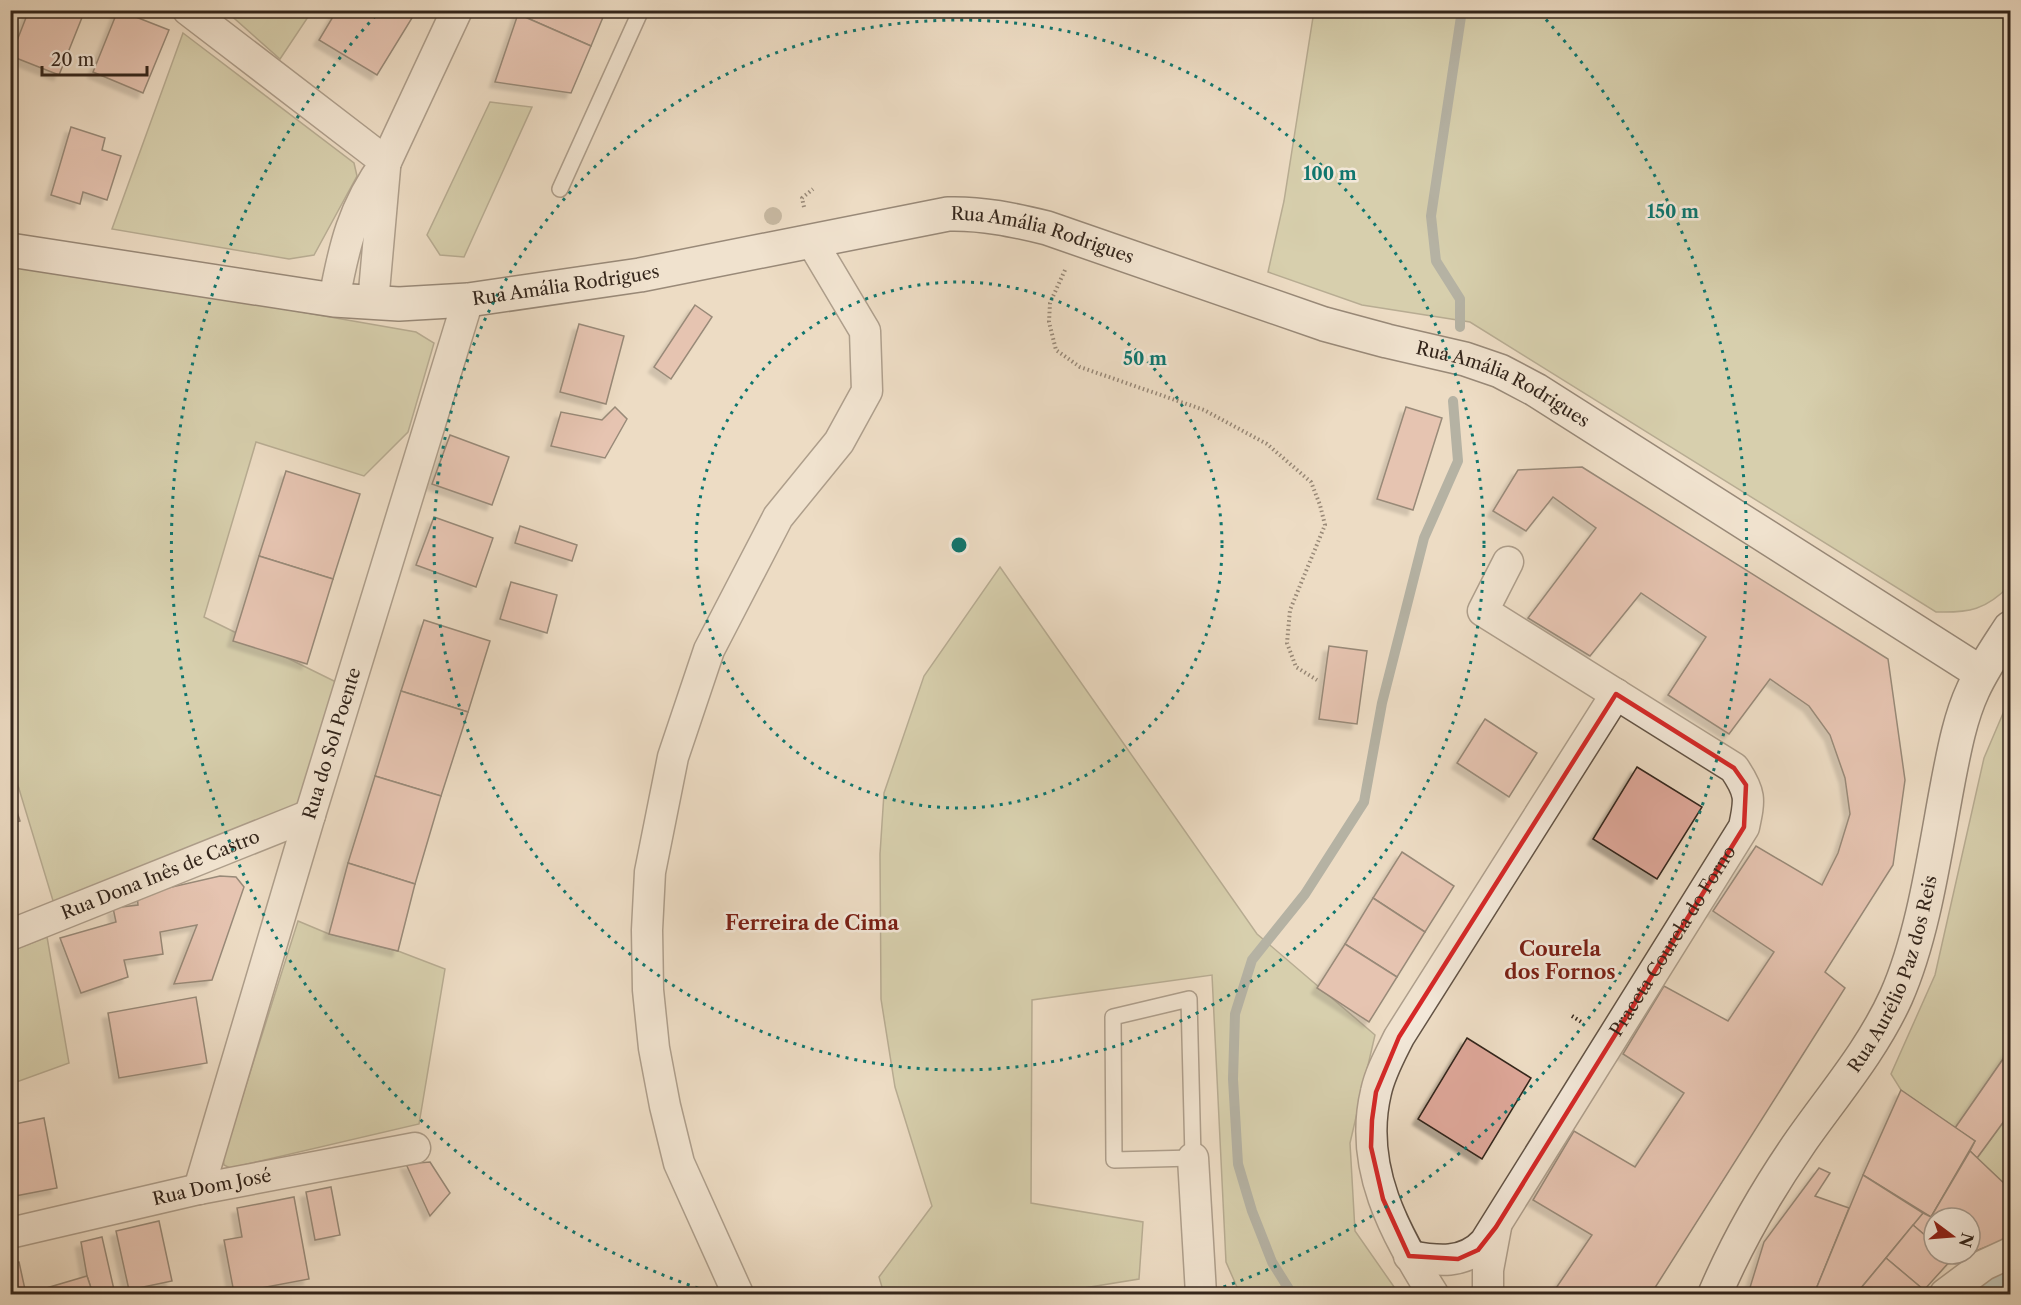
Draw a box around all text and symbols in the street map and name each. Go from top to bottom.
scale bar [42,39,147,77]
text: 20 m [51,49,95,71]
text: 100 m [1303,163,1357,185]
text: 150 m [1647,201,1699,223]
street label: Rua Amália Rodrigues [951,203,1137,268]
street label: Rua Amália Rodrigues [471,260,661,310]
street label: Rua Amália Rodrigues [1414,337,1593,432]
text: 50 m [1123,348,1167,370]
centre of rings [949,535,969,555]
street label: Rua do Sol Poente [298,665,366,822]
street label: Rua Dona Inês de Castro [58,825,263,924]
street label: Praceta Courela do Forno [1605,842,1741,1040]
street label: Rua Aurélio Paz dos Reis [1843,873,1942,1077]
district label: Ferreira de Cima [725,911,899,935]
district label: Courela dos Fornos [1504,937,1616,984]
street label: Rua Dom José [150,1165,273,1210]
north arrow [1922,1206,1982,1266]
text: N [1955,1231,1978,1250]

